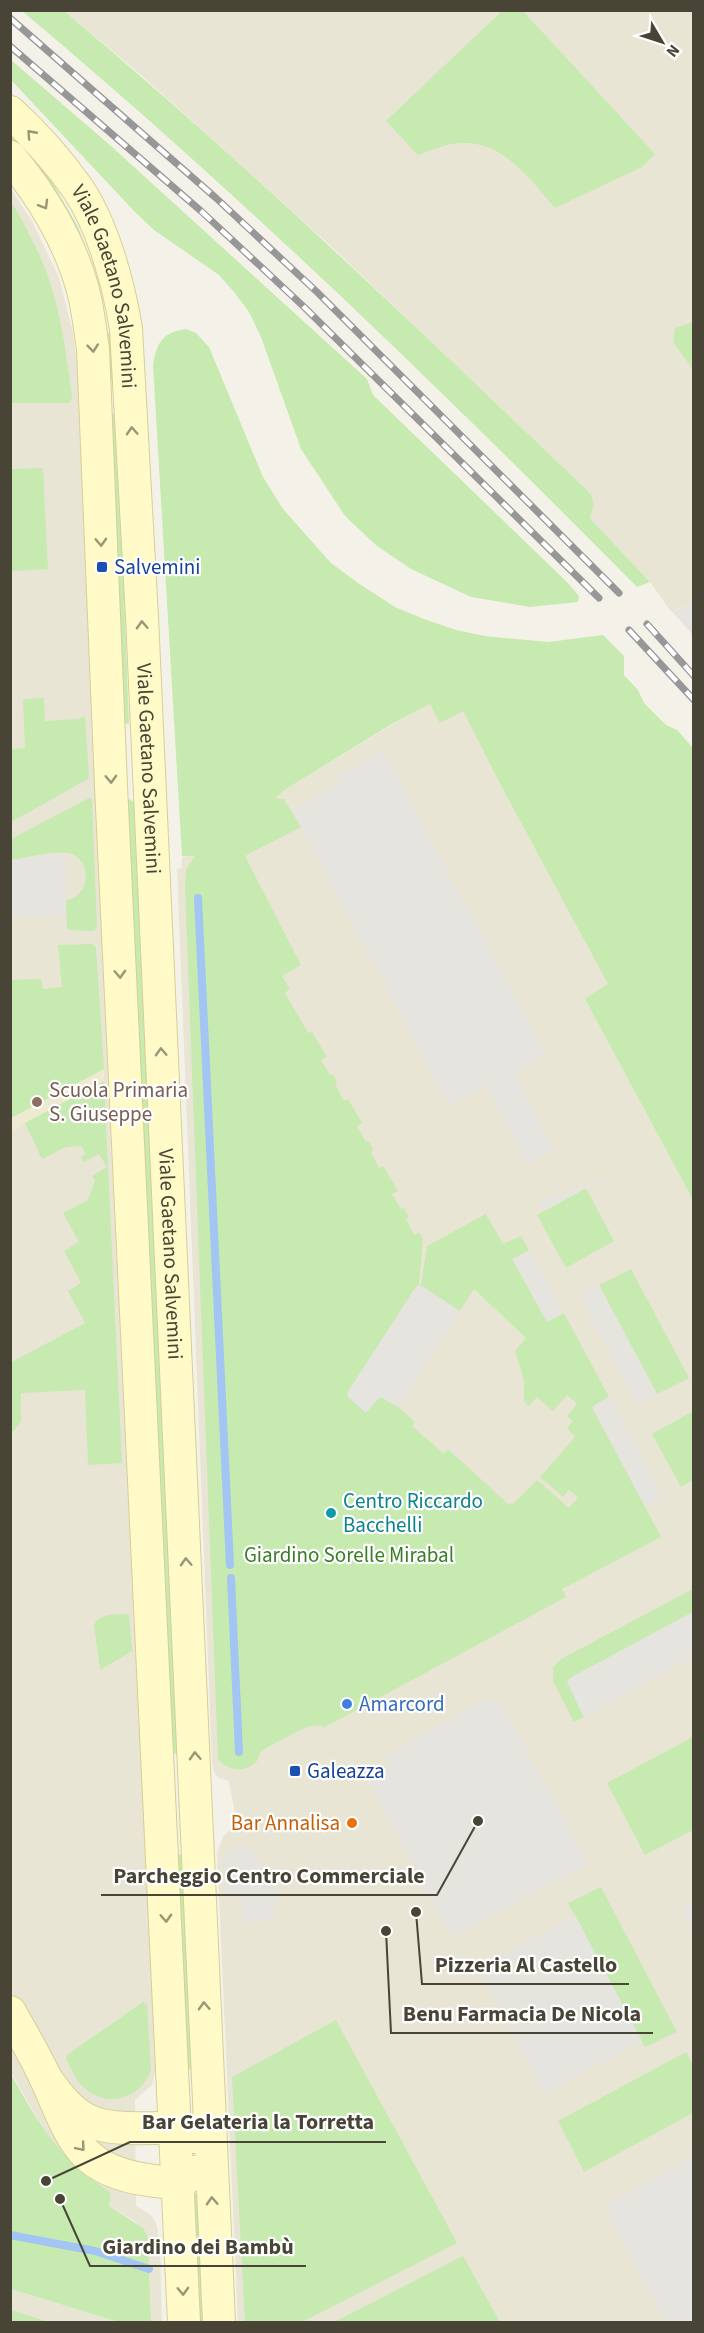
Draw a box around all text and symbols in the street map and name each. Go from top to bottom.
north arrow [632,12,692,72]
text: N [661,40,685,62]
one-way arrow [28,131,39,142]
street label: Viale Gaetano Salvemini [64,179,144,389]
one-way arrow [37,199,48,209]
one-way arrow [86,343,98,352]
one-way arrow [125,426,138,435]
one-way arrow [95,538,108,547]
place label: Salvemini [114,552,201,582]
marker: Salvemini [95,560,109,574]
one-way arrow [136,621,149,630]
street label: Viale Gaetano Salvemini [129,662,169,875]
one-way arrow [105,775,118,784]
one-way arrow [114,969,127,978]
one-way arrow [155,1048,168,1057]
place label: Scuola Primaria S. Giuseppe [49,1075,188,1129]
marker: Scuola Primaria S. Giuseppe [30,1095,44,1109]
street label: Viale Gaetano Salvemini [151,1148,191,1360]
place label: Centro Riccardo Bacchelli [343,1486,483,1540]
marker: Centro Riccardo Bacchelli [324,1506,338,1520]
park label: Giardino Sorelle Mirabal [244,1540,454,1570]
one-way arrow [179,1557,192,1566]
place label: Amarcord [359,1689,445,1719]
marker: Amarcord [340,1697,354,1711]
one-way arrow [189,1752,202,1761]
place label: Galeazza [307,1756,385,1786]
marker: Galeazza [288,1764,302,1778]
place label: Bar Annalisa [231,1808,340,1838]
marker: Bar Annalisa [345,1816,359,1830]
callout: Parcheggio Centro Commerciale [101,1855,437,1895]
text: Parcheggio Centro Commerciale [113,1860,425,1892]
one-way arrow [159,1914,172,1923]
callout: Pizzeria Al Castello [422,1944,629,1984]
text: Pizzeria Al Castello [435,1949,617,1981]
callout: Benu Farmacia De Nicola [391,1993,653,2033]
text: Benu Farmacia De Nicola [403,1998,641,2030]
one-way arrow [197,2002,210,2011]
callout: Bar Gelateria la Torretta [130,2102,386,2142]
text: Bar Gelateria la Torretta [142,2106,374,2138]
one-way arrow [73,2140,84,2151]
one-way arrow [206,2197,219,2206]
callout: Giardino dei Bambù [90,2226,306,2266]
text: Giardino dei Bambù [102,2231,294,2263]
one-way arrow [176,2286,189,2295]

